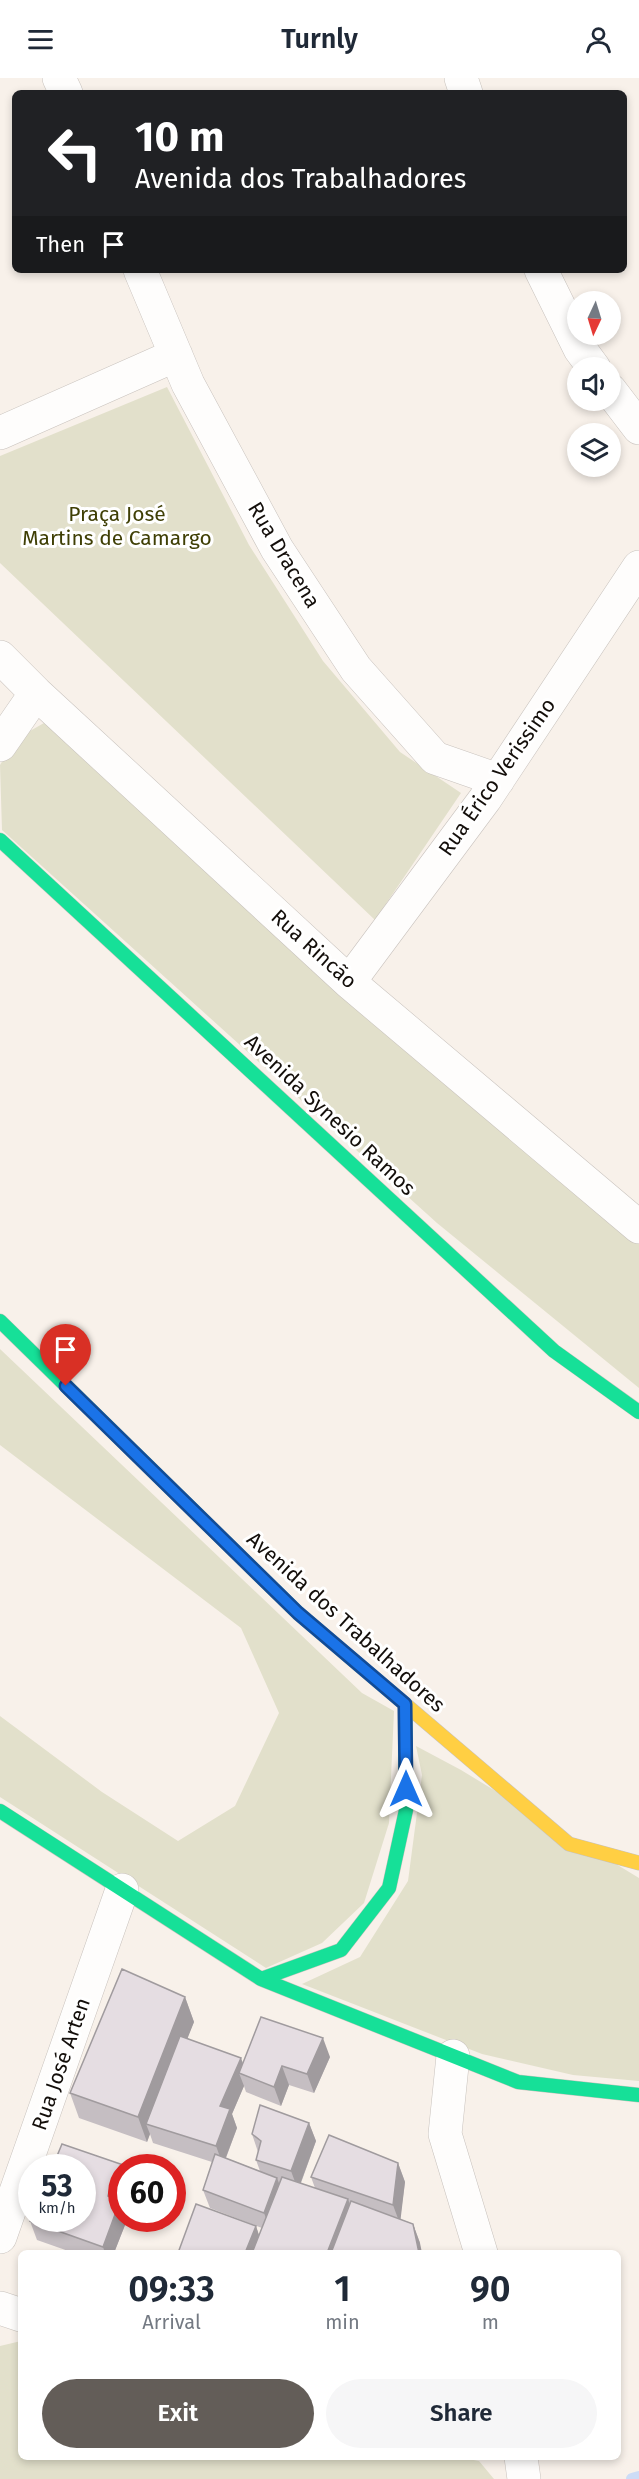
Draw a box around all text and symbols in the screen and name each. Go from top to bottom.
icon: menu [24,23,57,56]
text: Turnly [281,23,358,55]
icon: person [582,23,615,56]
text: 10 m [135,112,225,162]
icon: left [36,114,114,192]
text: Avenida dos Trabalhadores [135,163,466,195]
icon: arrive [97,228,130,261]
text: Then [36,231,85,258]
north arrow [567,291,621,345]
map controls [567,291,621,477]
button: sound [567,357,621,411]
button: layers [567,423,621,477]
street label: Rua Dracena [242,497,326,613]
park label: Praça José Martins de Camargo [22,501,212,551]
street label: Rua Érico Verissimo [433,693,561,861]
street label: Rua Rincão [266,904,362,994]
street label: Avenida Synesio Ramos [239,1029,421,1201]
pin [40,1324,91,1386]
icon: arrive [49,1333,82,1366]
street label: Avenida dos Trabalhadores [242,1526,451,1718]
position arrow [374,1757,438,1821]
street label: Rua José Arten [26,1994,96,2134]
speed limit sign: 60 [108,2154,186,2232]
text: 53 [41,2168,73,2204]
text: km/h [38,2199,76,2217]
text: 09:33 [128,2267,215,2311]
text: 1 [334,2267,351,2311]
text: 90 [470,2267,511,2311]
text: Arrival [142,2310,201,2334]
text: min [325,2310,360,2334]
text: m [482,2310,499,2334]
button: Exit [42,2379,314,2448]
button: Share [326,2379,597,2448]

